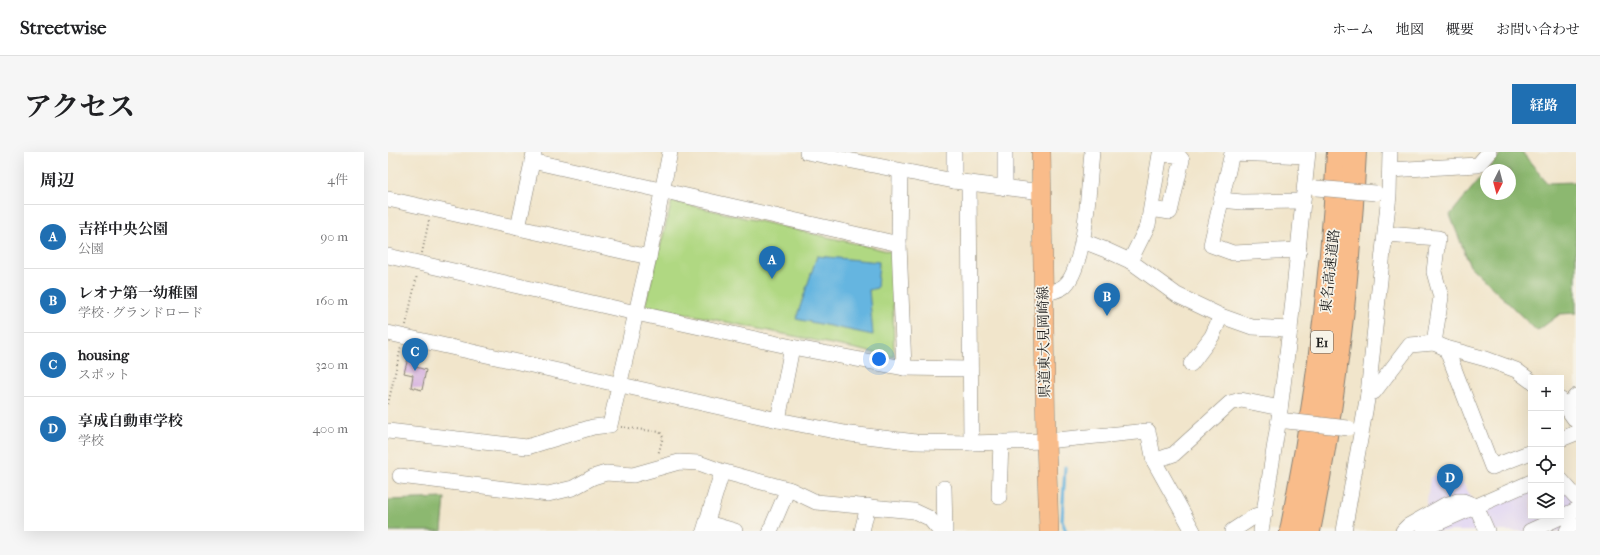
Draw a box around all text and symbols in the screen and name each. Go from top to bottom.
text: Streetwise [20,17,106,39]
text: ホーム [1332,21,1374,38]
text: 地図 [1396,21,1424,38]
text: 概要 [1446,21,1474,38]
text: お問い合わせ [1496,21,1580,38]
button: 経路 [1512,84,1576,124]
text: アクセス [24,90,135,123]
north arrow [1480,164,1516,200]
text: 周辺 [40,170,74,190]
text: 4件 [327,172,348,187]
text: 吉祥中央公園 [78,220,168,238]
street label: 東名高速道路 [1317,228,1343,314]
text: A [49,229,57,244]
text: 90 m [320,229,348,244]
text: 公園 [78,241,104,256]
pin: A [759,246,785,279]
pin: B [1094,283,1120,316]
text: レオナ第一幼稚園 [78,284,198,302]
street label: 県道東大見岡崎線 [1035,286,1053,398]
text: B [49,293,57,308]
text: 160 m [316,293,348,308]
text: 学校 · グランドロード [78,305,203,320]
road number: E1 [1311,331,1333,353]
pin: C [402,338,428,371]
text: housing [78,346,129,364]
your location [869,349,889,369]
text: C [49,357,57,372]
text: 320 m [315,357,348,372]
text: スポット [78,367,130,382]
map controls [1528,375,1564,519]
button: + [1528,375,1564,411]
button: − [1528,411,1564,447]
text: 享成自動車学校 [78,412,183,430]
text: D [48,421,58,436]
text: 400 m [312,421,348,436]
text: 学校 [78,433,104,448]
button: locate [1528,447,1564,483]
pin: D [1437,464,1463,497]
button: layers [1528,483,1564,519]

